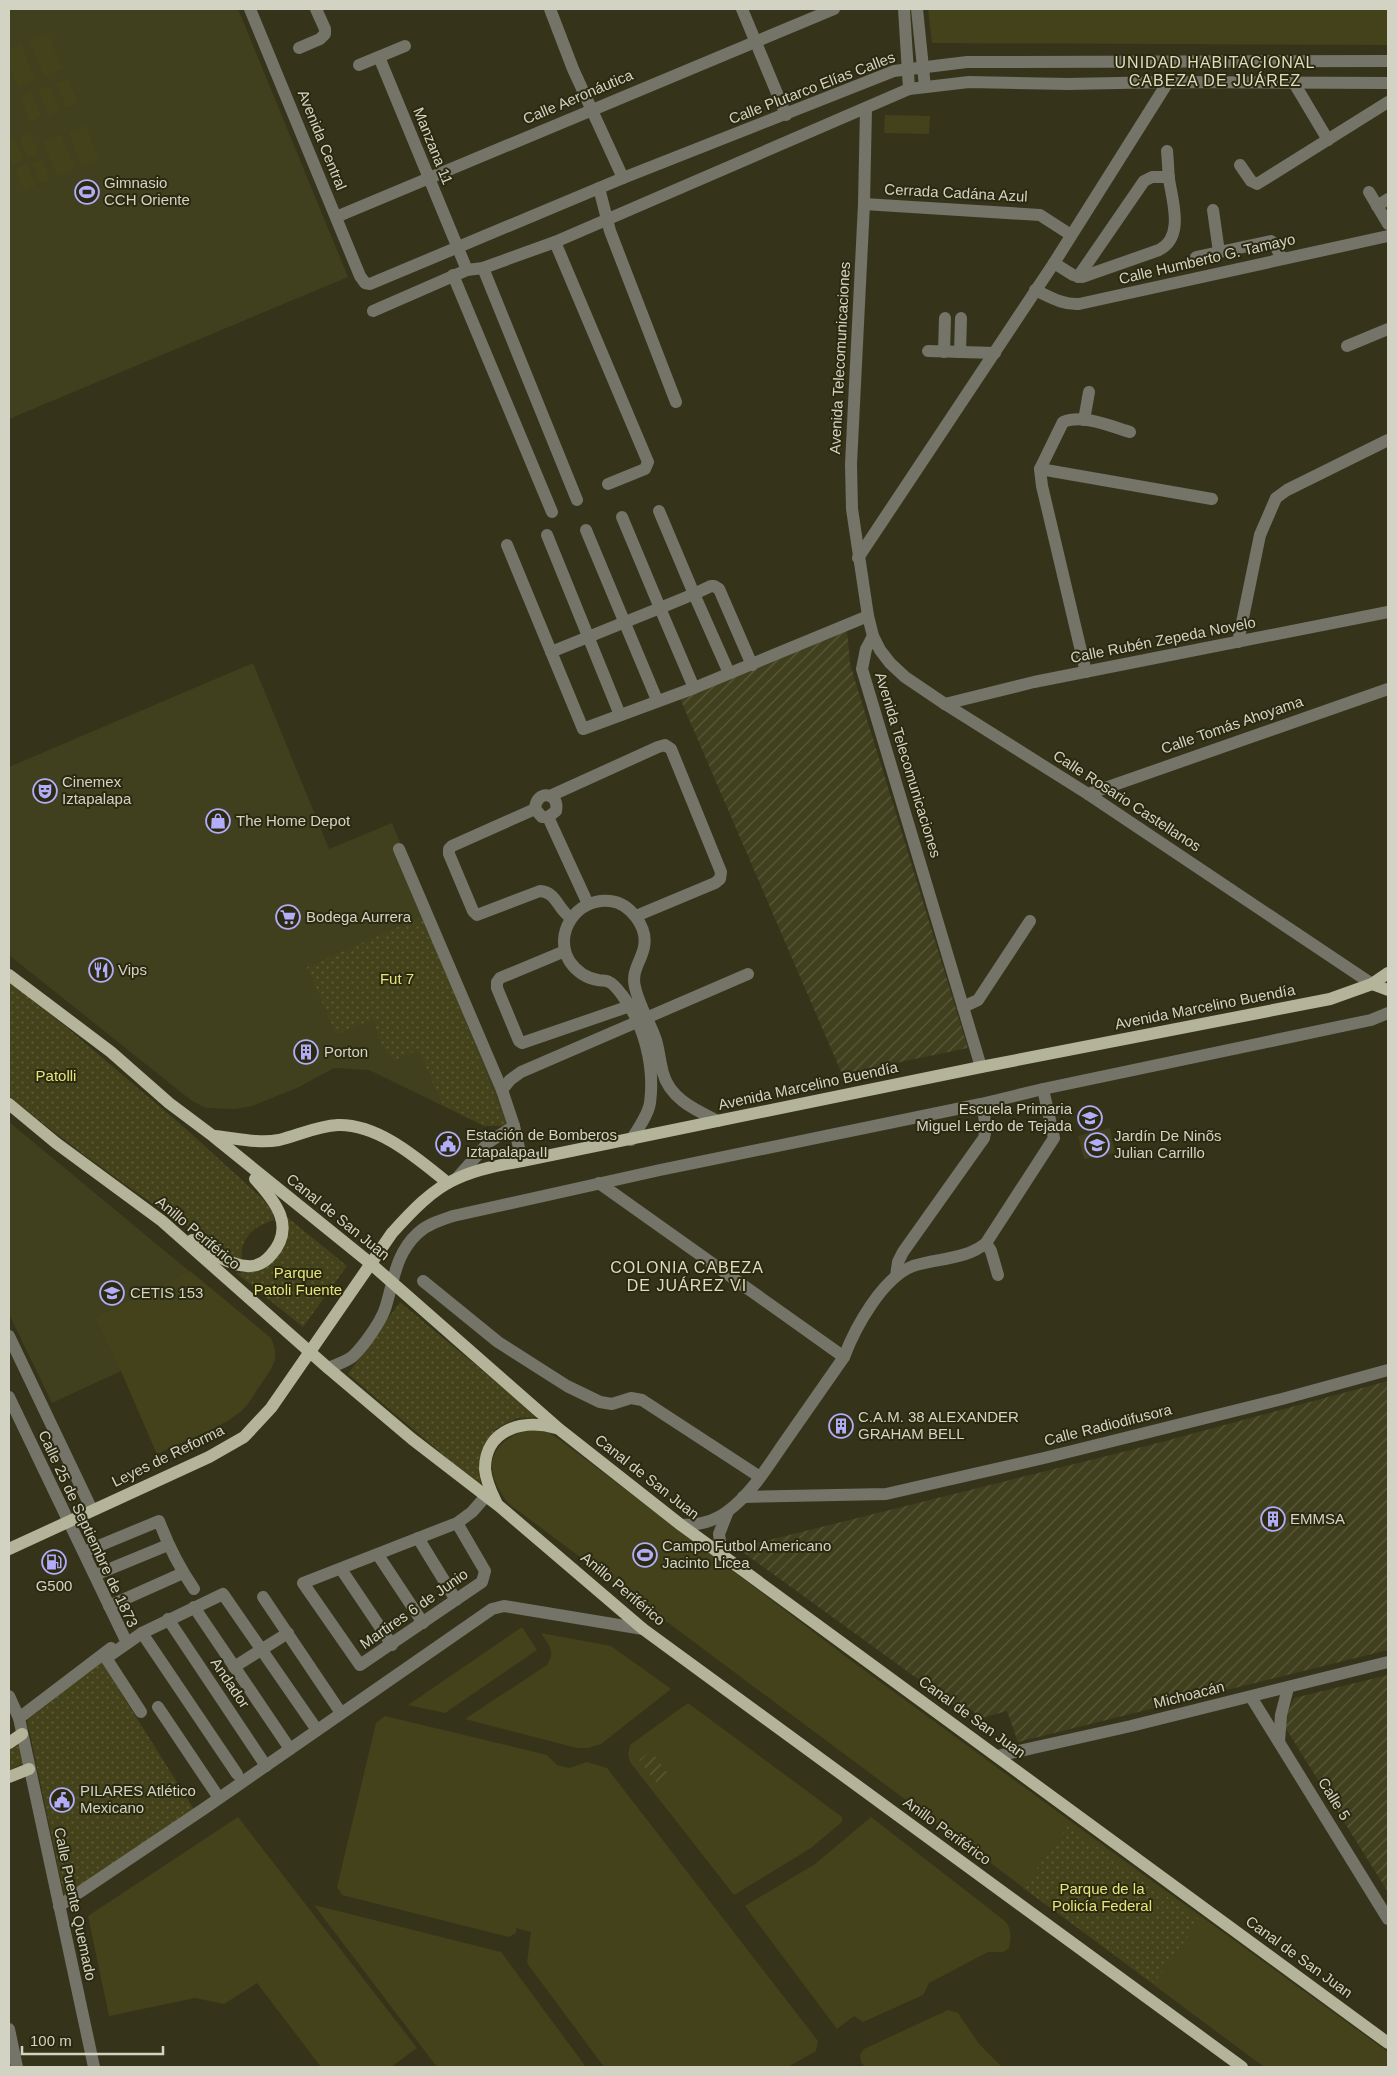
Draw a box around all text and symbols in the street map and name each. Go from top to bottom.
street label: Calle Plutarco Elías Calles [726,48,897,127]
district label: UNIDAD HABITACIONAL CABEZA DE JUÁREZ [1115,54,1315,89]
street label: Calle Aeronáutica [520,65,636,127]
street label: Avenida Central [295,87,350,192]
street label: Manzana 11 [410,105,457,187]
place label: Gimnasio CCH Oriente [104,174,190,208]
sports icon: Gimnasio CCH Oriente [74,179,100,205]
street label: Cerrada Cadána Azul [884,180,1028,205]
street label: Calle Humberto G. Tamayo [1117,230,1297,287]
street label: Avenida Telecomunicaciones [826,261,853,455]
street label: Calle Rubén Zepeda Novelo [1069,613,1257,666]
street label: Avenida Telecomunicaciones [872,670,945,860]
street label: Calle Tomás Ahoyama [1159,692,1306,757]
street label: Calle Rosario Castellanos [1050,746,1204,855]
place label: Cinemex Iztapalapa [62,773,132,807]
theatre icon: Cinemex Iztapalapa [32,778,58,804]
shop icon: The Home Depot [205,808,231,834]
place label: The Home Depot [236,812,351,829]
supermarket icon: Bodega Aurrera [275,904,301,930]
place label: Bodega Aurrera [306,908,412,925]
restaurant icon: Vips [88,957,114,983]
place label: Vips [118,961,147,978]
park label: Fut 7 [380,970,414,987]
street label: Avenida Marcelino Buendía [1113,981,1297,1032]
building icon: Porton [293,1039,319,1065]
place label: Porton [324,1043,368,1060]
street label: Avenida Marcelino Buendía [717,1058,900,1113]
park label: Patolli [36,1067,76,1084]
place label: Escuela Primaria Miguel Lerdo de Tejada [916,1100,1073,1134]
school or university icon: Escuela Primaria Miguel Lerdo de Tejada [1077,1105,1103,1131]
place label: Estación de Bomberos Iztapalapa II [466,1126,617,1160]
place label: Jardín De Ninõs Julian Carrillo [1114,1127,1222,1161]
public building icon: Estación de Bomberos Iztapalapa II [435,1131,461,1157]
school or university icon: Jardín De Ninõs Julian Carrillo [1084,1132,1110,1158]
street label: Canal de San Juan [283,1170,393,1263]
street label: Anillo Periférico [153,1193,244,1273]
district label: COLONIA CABEZA DE JUÁREZ VI [610,1259,764,1294]
park label: Parque Patoli Fuente [254,1264,342,1298]
school or university icon: CETIS 153 [99,1280,125,1306]
place label: CETIS 153 [130,1284,203,1301]
street label: Calle Radiodifusora [1042,1400,1174,1449]
place label: C.A.M. 38 ALEXANDER GRAHAM BELL [858,1408,1019,1442]
building icon: C.A.M. 38 ALEXANDER GRAHAM BELL [828,1413,854,1439]
street label: Leyes de Reforma [109,1421,227,1490]
street label: Calle 25 de Septiembre de 1873 [35,1428,142,1630]
street label: Canal de San Juan [592,1431,703,1523]
building icon: EMMSA [1260,1506,1286,1532]
place label: EMMSA [1290,1510,1345,1527]
place label: Campo Futbol Americano Jacinto Licea [662,1537,831,1571]
sports icon: Campo Futbol Americano Jacinto Licea [632,1542,658,1568]
fuel station icon: G500 [41,1549,67,1575]
street label: Anillo Periférico [578,1549,669,1629]
street label: Martires 6 de Junio [357,1565,471,1652]
place label: G500 [36,1577,72,1594]
street label: Andador [208,1654,253,1711]
street label: Canal de San Juan [916,1672,1029,1761]
street label: Michoacán [1152,1677,1226,1712]
street label: Calle 5 [1315,1774,1354,1823]
place label: PILARES Atlético Mexicano [80,1782,196,1816]
public building icon: PILARES Atlético Mexicano [49,1787,75,1813]
street label: Anillo Periférico [900,1793,994,1868]
street label: Calle Puente Quemado [51,1826,100,1982]
park label: Parque de la Policía Federal [1052,1880,1152,1914]
street label: Canal de San Juan [1243,1912,1356,2001]
scale bar [22,2024,164,2056]
text: 100 m [30,2032,72,2049]

